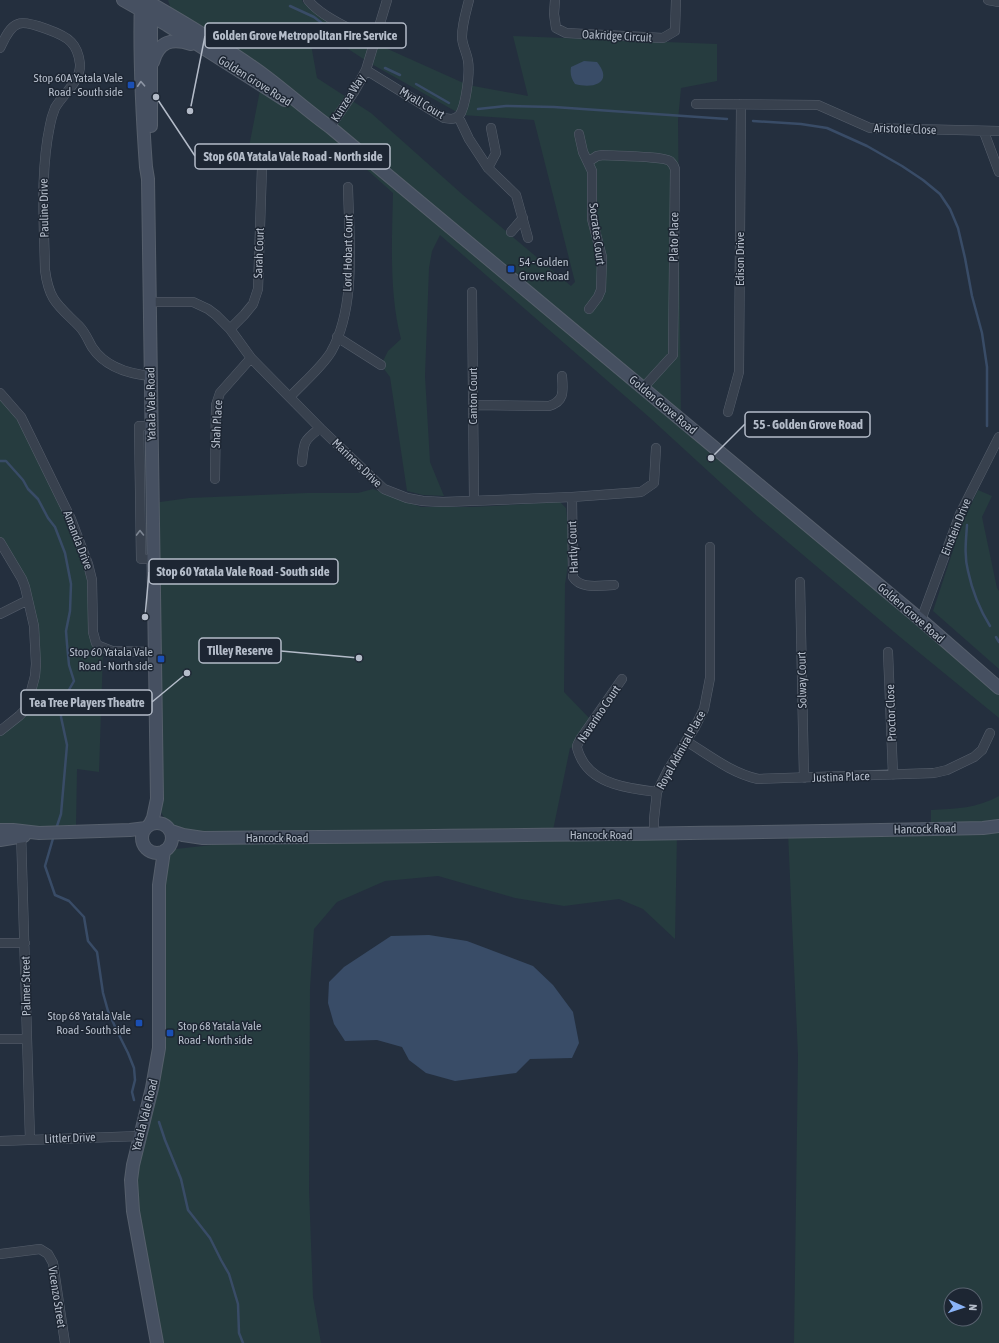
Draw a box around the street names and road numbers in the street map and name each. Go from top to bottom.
street label: Oakridge Circuit [582,27,653,45]
street label: Golden Grove Road [216,53,294,109]
street label: Kunzea Way [328,72,368,124]
street label: Myall Court [397,84,448,122]
street label: Aristotle Close [873,121,937,137]
street label: Pauline Drive [36,178,52,238]
street label: Socrates Court [586,202,608,266]
street label: Plato Place [667,212,681,262]
street label: Lord Hobart Court [340,214,356,292]
street label: Sarah Court [251,227,267,279]
street label: Edison Drive [733,232,747,286]
street label: Yatala Vale Road [143,367,159,441]
street label: Canton Court [466,367,480,424]
street label: Golden Grove Road [626,373,700,437]
street label: Shah Place [209,399,225,449]
street label: Mariners Drive [329,436,385,490]
street label: Einstein Drive [938,496,974,558]
street label: Amanda Drive [60,508,96,572]
street label: Hartly Court [565,520,581,574]
street label: Golden Grove Road [875,580,947,646]
street label: Solway Court [794,651,809,708]
street label: Navarino Court [575,682,624,745]
street label: Proctor Close [883,684,899,742]
street label: Royal Admiral Place [654,708,708,792]
street label: Justina Place [812,769,870,785]
street label: Hancock Road [894,821,956,837]
street label: Hancock Road [570,828,632,842]
street label: Hancock Road [246,831,308,845]
street label: Palmer Street [18,955,34,1016]
street label: Yatala Vale Road [129,1077,161,1153]
street label: Littler Drive [44,1130,96,1146]
street label: Vicenzo Street [45,1265,69,1329]

